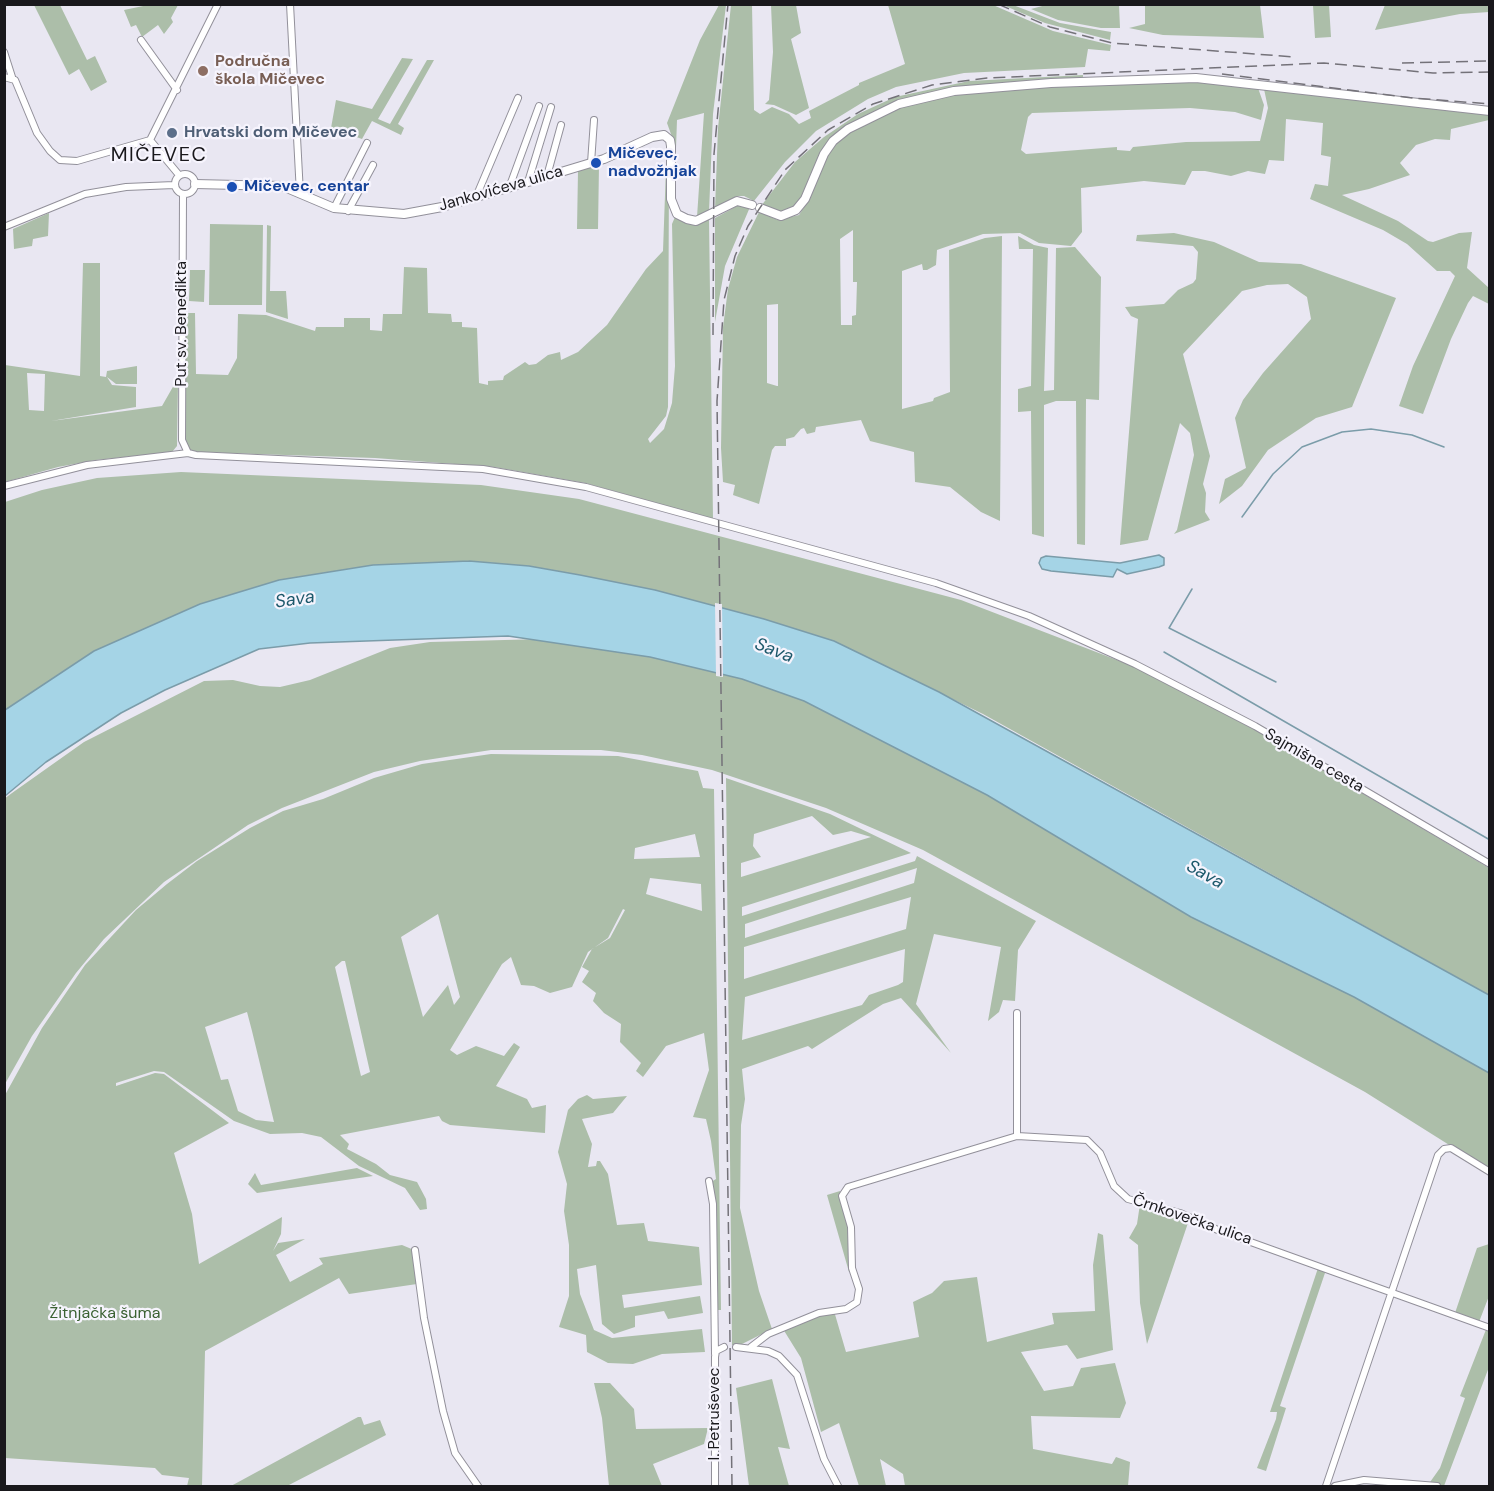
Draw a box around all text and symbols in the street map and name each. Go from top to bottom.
place label: Područna škola Mičevec [215,52,325,90]
marker: Područna škola Mičevec [196,64,210,78]
place label: Hrvatski dom Mičevec [184,123,357,143]
marker: Hrvatski dom Mičevec [165,126,179,140]
district label: MIČEVEC [111,144,207,168]
place label: Mičevec, nadvožnjak [608,144,697,182]
marker: Mičevec, nadvožnjak [589,156,603,170]
street label: Jankovićeva ulica [437,162,565,216]
place label: Mičevec, centar [244,177,369,197]
marker: Mičevec, centar [225,180,239,194]
street label: Put sv. Benedikta [172,261,192,387]
water label: Sava [274,587,316,613]
water label: Sava [752,634,796,668]
street label: Sajmišna cesta [1261,725,1367,797]
water label: Sava [1182,856,1228,894]
street label: Črnkovečka ulica [1130,1191,1254,1249]
park label: Žitnjačka šuma [50,1304,160,1324]
street label: I. Petruševec [705,1367,725,1461]

